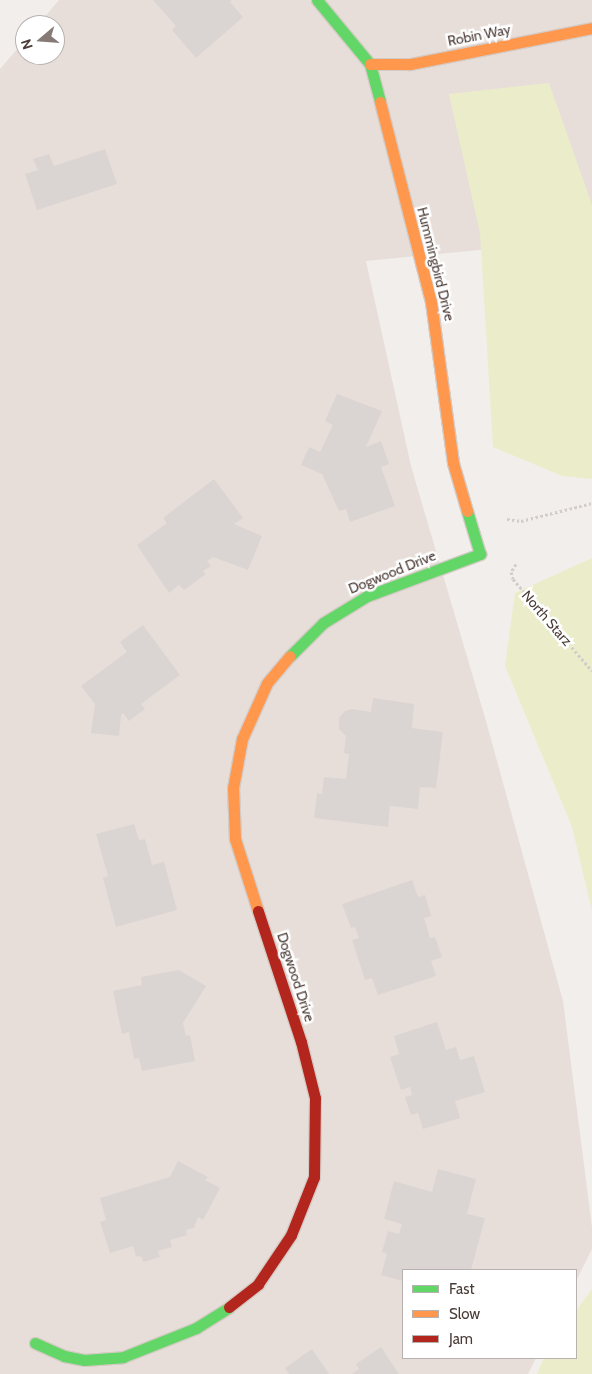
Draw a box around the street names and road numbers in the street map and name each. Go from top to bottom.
street label: Robin Way [446,21,512,49]
street label: Hummingbird Drive [414,205,458,323]
street label: Dogwood Drive [346,547,438,597]
street label: North Starz [518,587,576,649]
street label: Dogwood Drive [274,930,318,1024]

